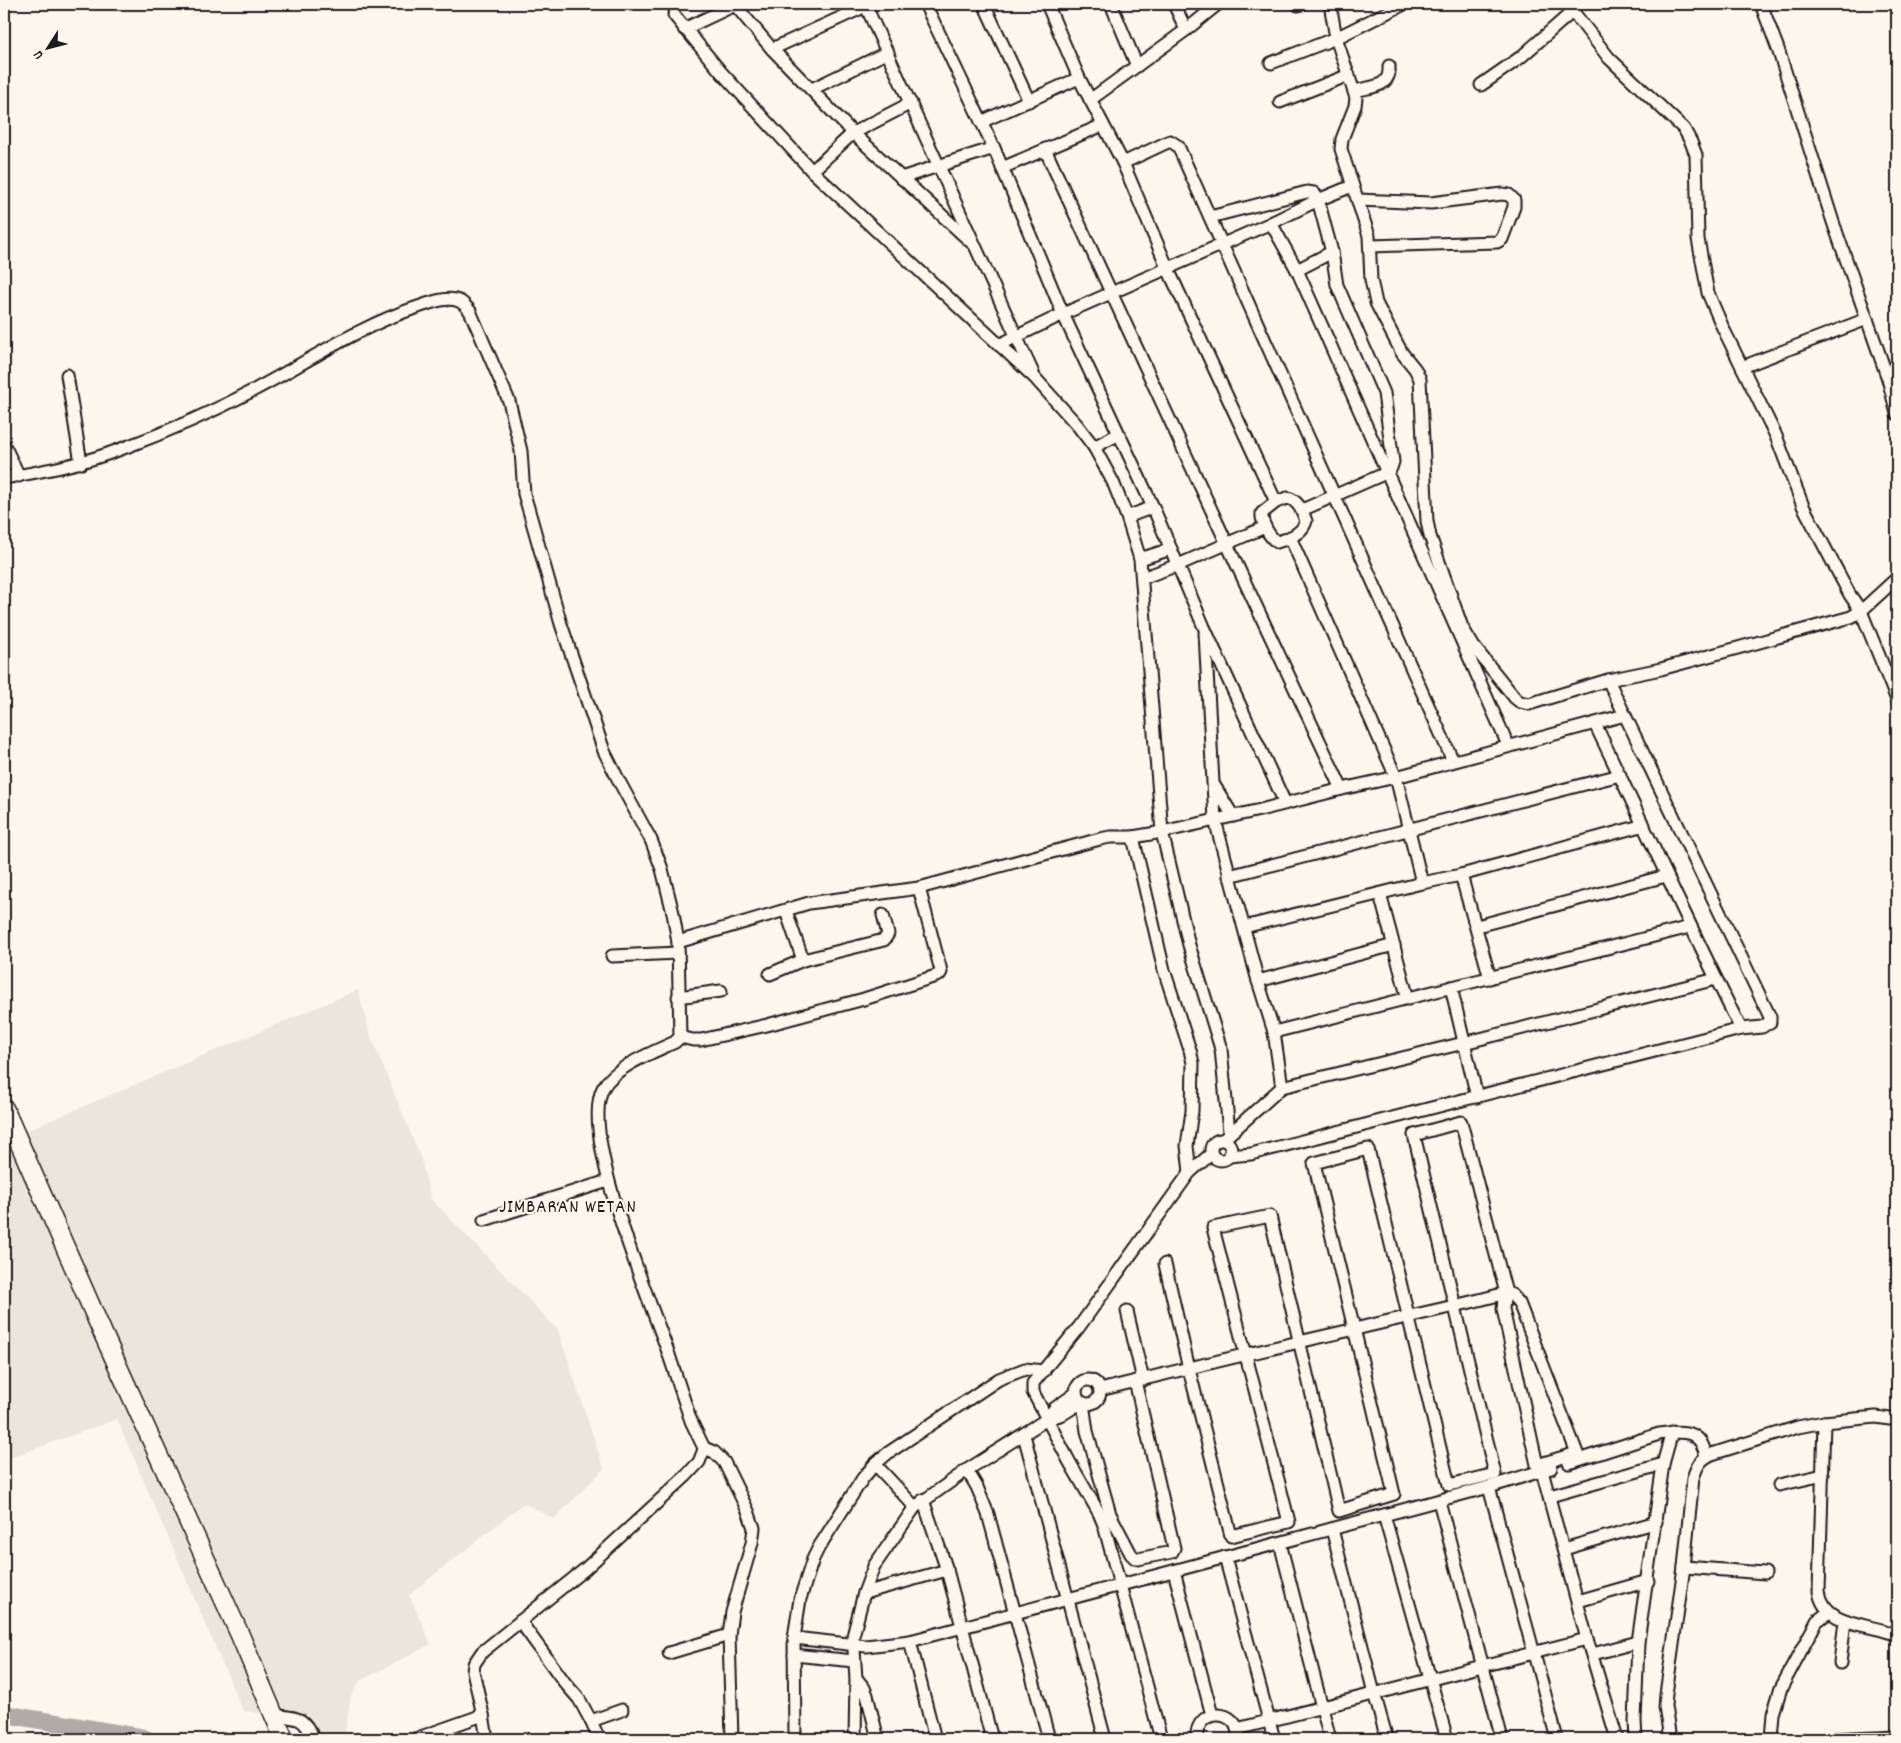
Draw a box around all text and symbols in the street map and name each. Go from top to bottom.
north arrow [22,22,72,72]
text: U [29,46,49,63]
district label: JIMBARAN WETAN [499,1195,637,1222]

